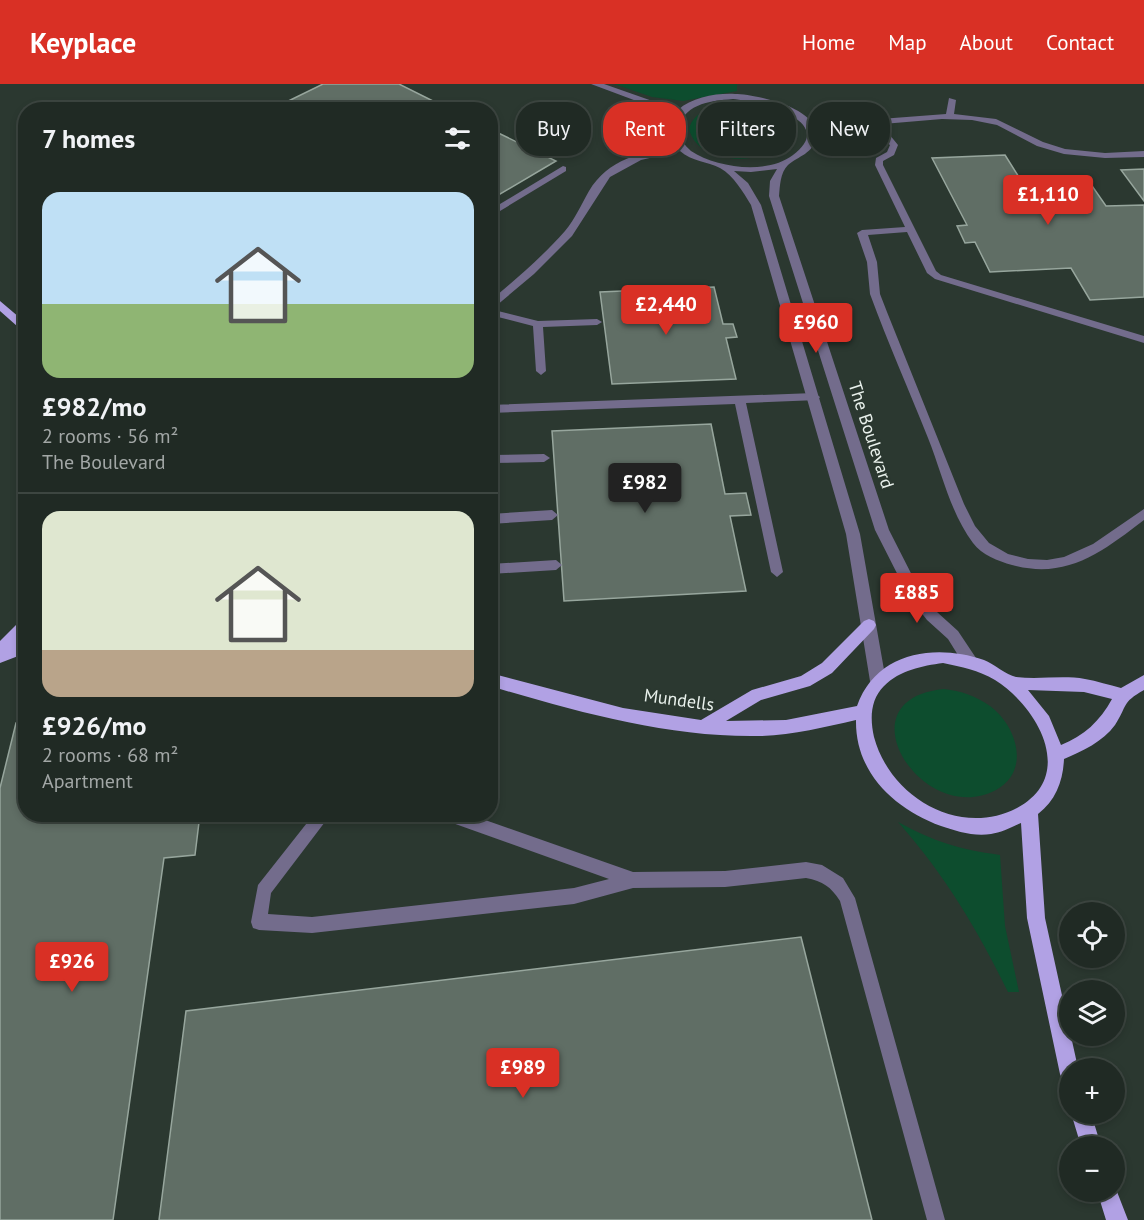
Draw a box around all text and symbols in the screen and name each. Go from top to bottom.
text: Keyplace [30,24,136,61]
text: Home [802,29,855,56]
text: Map [888,29,927,56]
text: About [960,29,1013,56]
text: Contact [1046,29,1114,56]
chip: Buy [516,102,591,156]
chip: Rent [603,102,686,156]
chip: Filters [698,102,796,156]
chip: New [808,102,890,156]
text: 7 homes [42,122,135,155]
icon: filters [441,122,474,155]
pin: £1,110 [999,175,1097,226]
text: £1,110 [1017,181,1079,207]
icon: home [204,231,312,339]
pin: £2,440 [617,285,715,336]
text: £2,440 [635,291,697,317]
pin: £960 [780,303,852,354]
text: £960 [793,309,839,335]
street label: The Boulevard [843,378,900,491]
text: £982/mo [42,390,146,423]
text: 2 rooms · 56 m² [42,423,178,449]
text: The Boulevard [42,449,165,475]
pin: £982 [609,463,681,514]
text: £982 [622,469,668,495]
icon: home [204,550,312,658]
pin: £885 [881,573,953,624]
text: £885 [894,579,940,605]
street label: Mundells [642,683,716,716]
text: £926/mo [42,709,146,742]
text: 2 rooms · 68 m² [42,742,178,768]
text: Apartment [42,768,133,794]
map controls [1059,902,1125,1202]
button: locate [1059,902,1125,968]
pin: £926 [36,942,108,993]
text: £926 [49,948,95,974]
button: layers [1059,980,1125,1046]
pin: £989 [487,1048,559,1099]
text: £989 [500,1054,546,1080]
button: + [1059,1058,1125,1124]
button: − [1059,1136,1125,1202]

